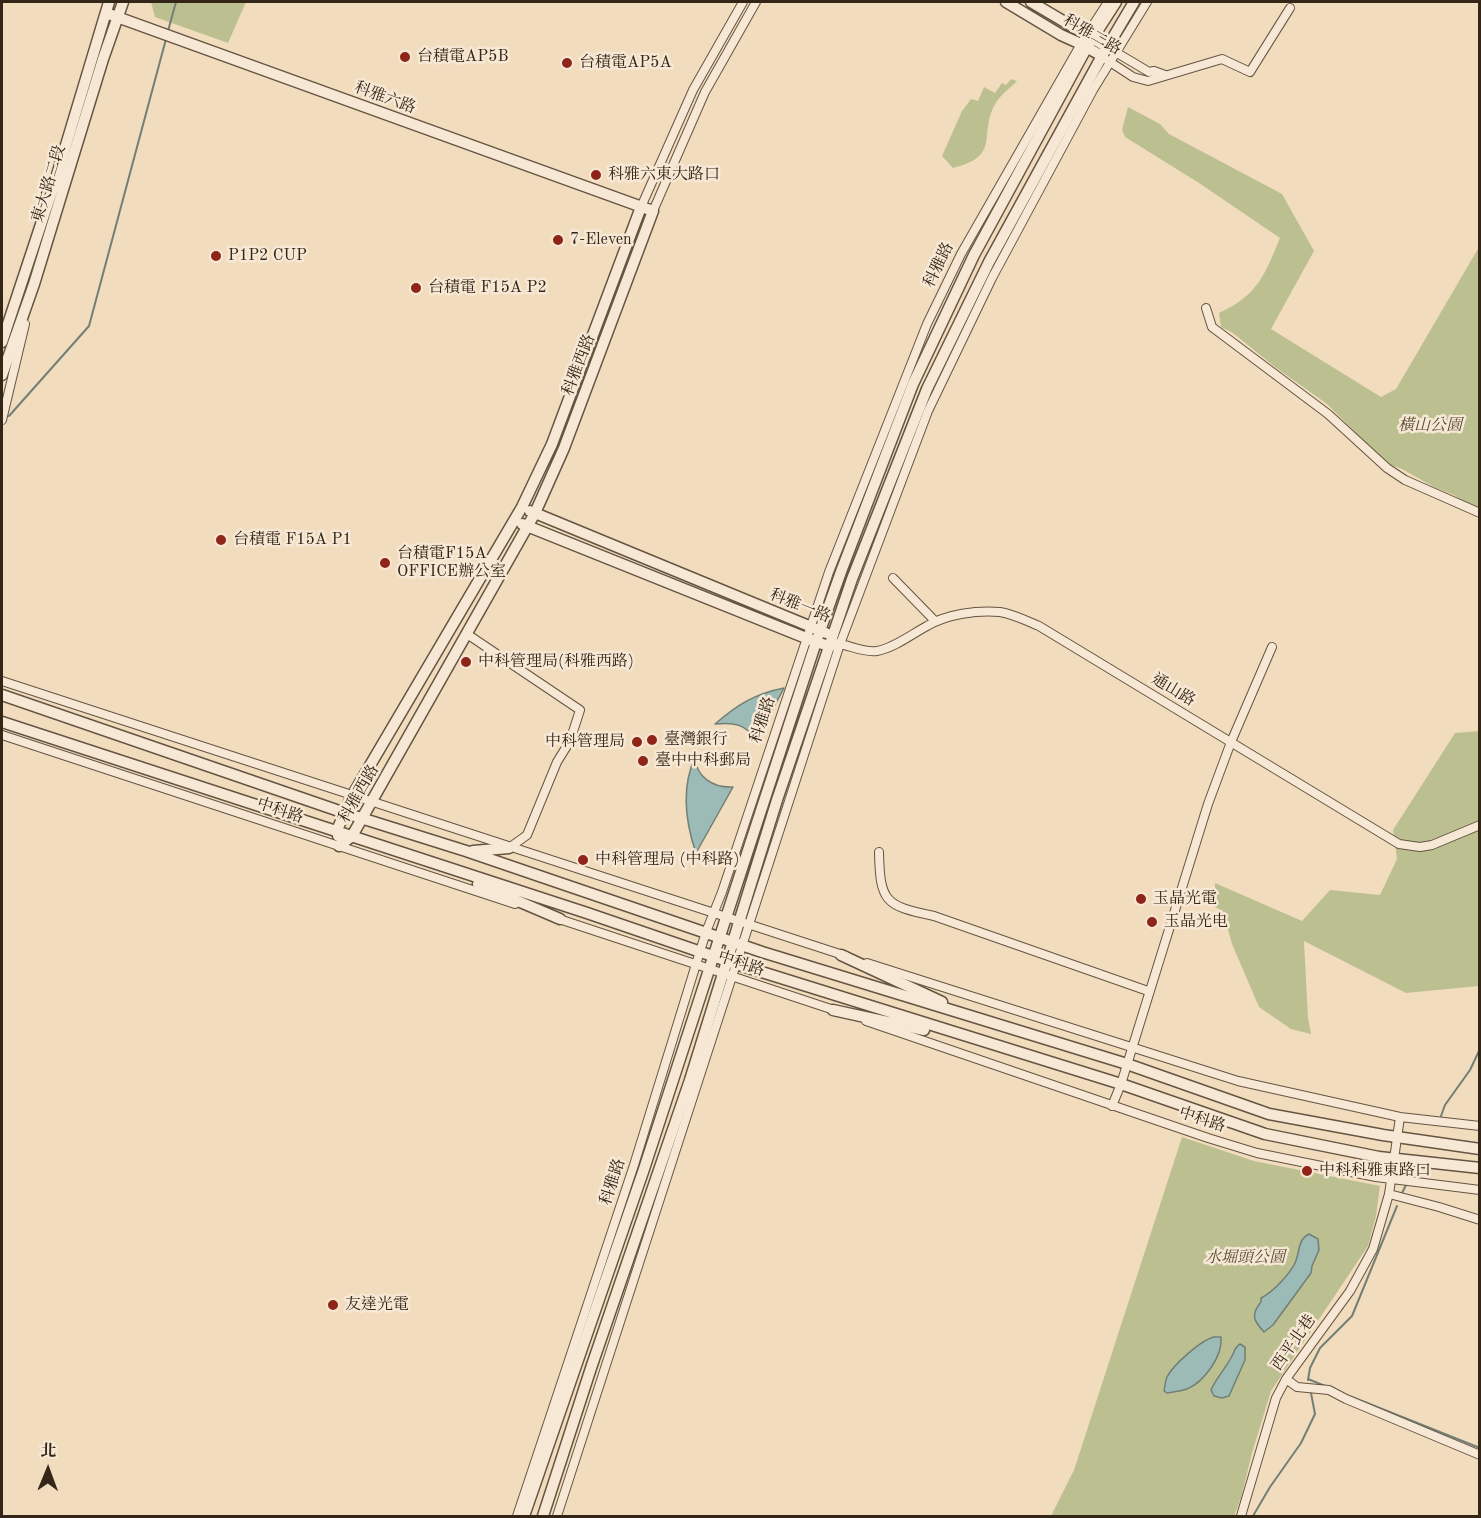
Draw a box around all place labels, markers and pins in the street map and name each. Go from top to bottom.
place label: 台積電AP5B [417,47,508,67]
marker: 台積電AP5B [398,50,412,64]
place label: 台積電AP5A [579,53,672,73]
marker: 台積電AP5A [560,56,574,70]
place label: 科雅六東大路口 [608,165,720,185]
marker: 科雅六東大路口 [589,168,603,182]
place label: 7-Eleven [570,230,632,250]
marker: 7-Eleven [551,233,565,247]
place label: P1P2 CUP [228,246,307,266]
marker: P1P2 CUP [209,249,223,263]
place label: 台積電 F15A P2 [428,278,547,298]
marker: 台積電 F15A P2 [409,281,423,295]
place label: 台積電 F15A P1 [233,530,352,550]
marker: 台積電 F15A P1 [214,533,228,547]
place label: 台積電F15A OFFICE辦公室 [397,544,506,582]
marker: 台積電F15A OFFICE辦公室 [378,556,392,570]
place label: 中科管理局(科雅西路) [478,652,634,672]
marker: 中科管理局(科雅西路) [459,655,473,669]
place label: 臺灣銀行 [664,730,728,750]
place label: 中科管理局 [545,732,625,752]
marker: 臺灣銀行 [645,733,659,747]
marker: 中科管理局 [630,735,644,749]
place label: 臺中中科郵局 [655,751,751,771]
marker: 臺中中科郵局 [636,754,650,768]
place label: 中科管理局 (中科路) [595,850,739,870]
marker: 中科管理局 (中科路) [576,853,590,867]
place label: 玉晶光電 [1153,889,1217,909]
marker: 玉晶光電 [1134,892,1148,906]
place label: 玉晶光电 [1164,912,1228,932]
marker: 玉晶光电 [1145,915,1159,929]
place label: 中科科雅東路口 [1319,1161,1431,1181]
marker: 中科科雅東路口 [1300,1164,1314,1178]
place label: 友達光電 [345,1295,409,1315]
marker: 友達光電 [326,1298,340,1312]

